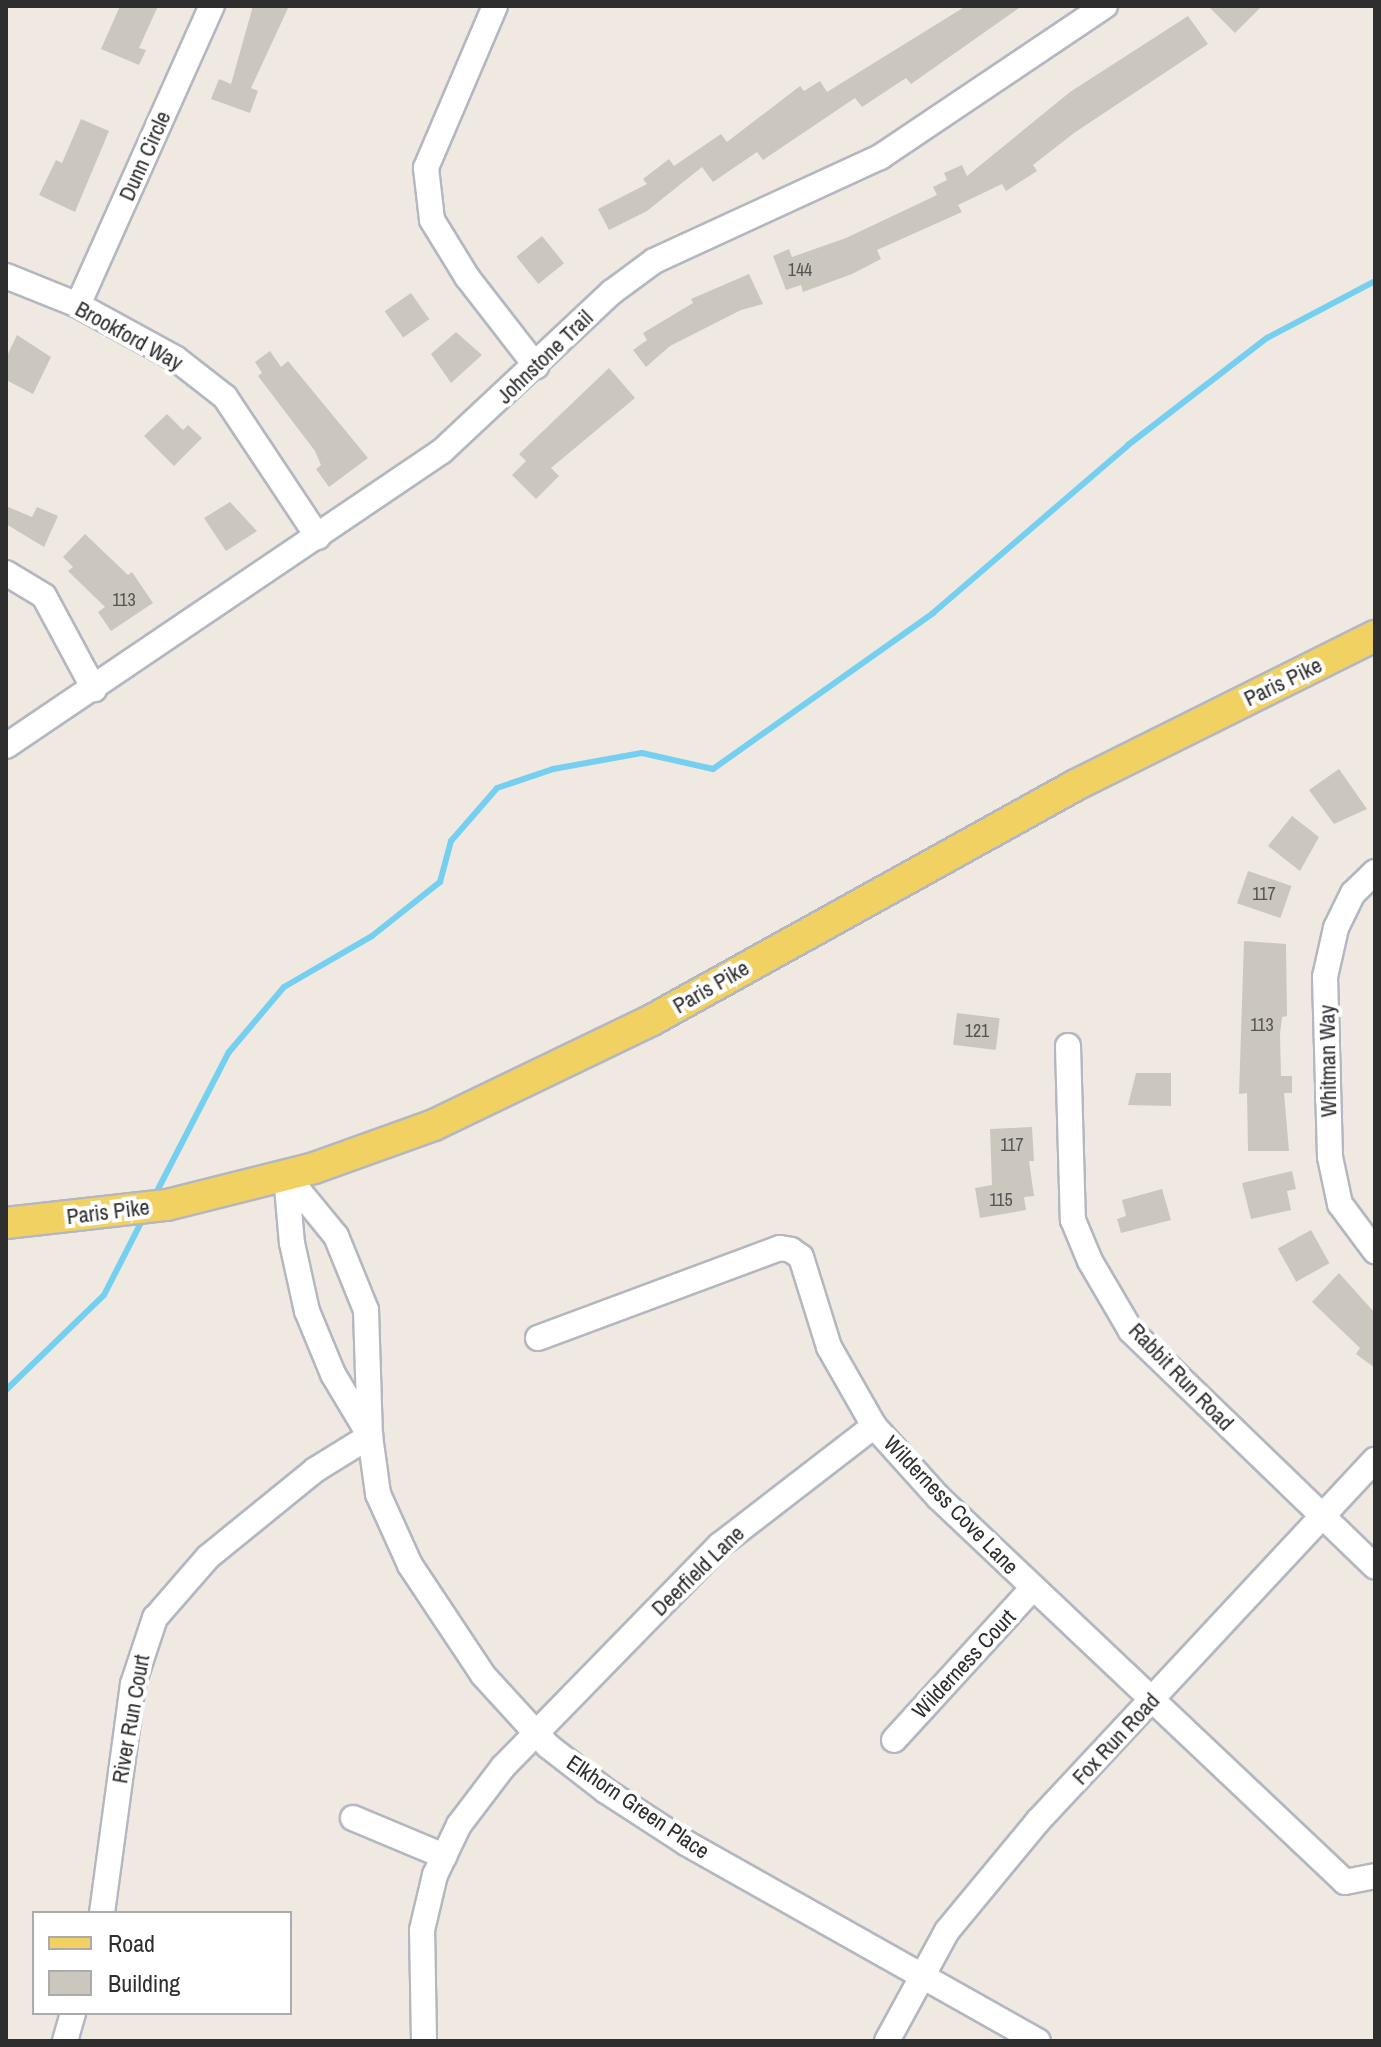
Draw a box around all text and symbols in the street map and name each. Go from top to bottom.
street label: Dunn Circle [114,107,176,205]
house number: 144 [788,259,812,281]
street label: Brookford Way [71,296,187,376]
street label: Johnstone Trail [491,305,599,409]
house number: 113 [112,589,136,611]
street label: Paris Pike [1240,652,1326,712]
house number: 117 [1252,883,1276,905]
street label: Paris Pike [668,955,754,1019]
street label: Whitman Way [1314,1004,1342,1118]
house number: 113 [1250,1014,1274,1036]
house number: 121 [965,1020,989,1042]
house number: 117 [1000,1134,1024,1156]
house number: 115 [989,1189,1013,1211]
street label: Paris Pike [65,1194,151,1230]
street label: Rabbit Run Road [1123,1318,1239,1436]
street label: Wilderness Cove Lane [878,1430,1024,1580]
street label: Deerfield Lane [646,1520,750,1622]
street label: Wilderness Court [907,1604,1021,1724]
street label: River Run Court [107,1653,155,1785]
street label: Fox Run Road [1067,1688,1165,1790]
street label: Elkhorn Green Place [562,1750,714,1864]
legend [32,1911,292,2015]
text: Road [108,1927,155,1959]
text: Building [108,1967,180,1999]

